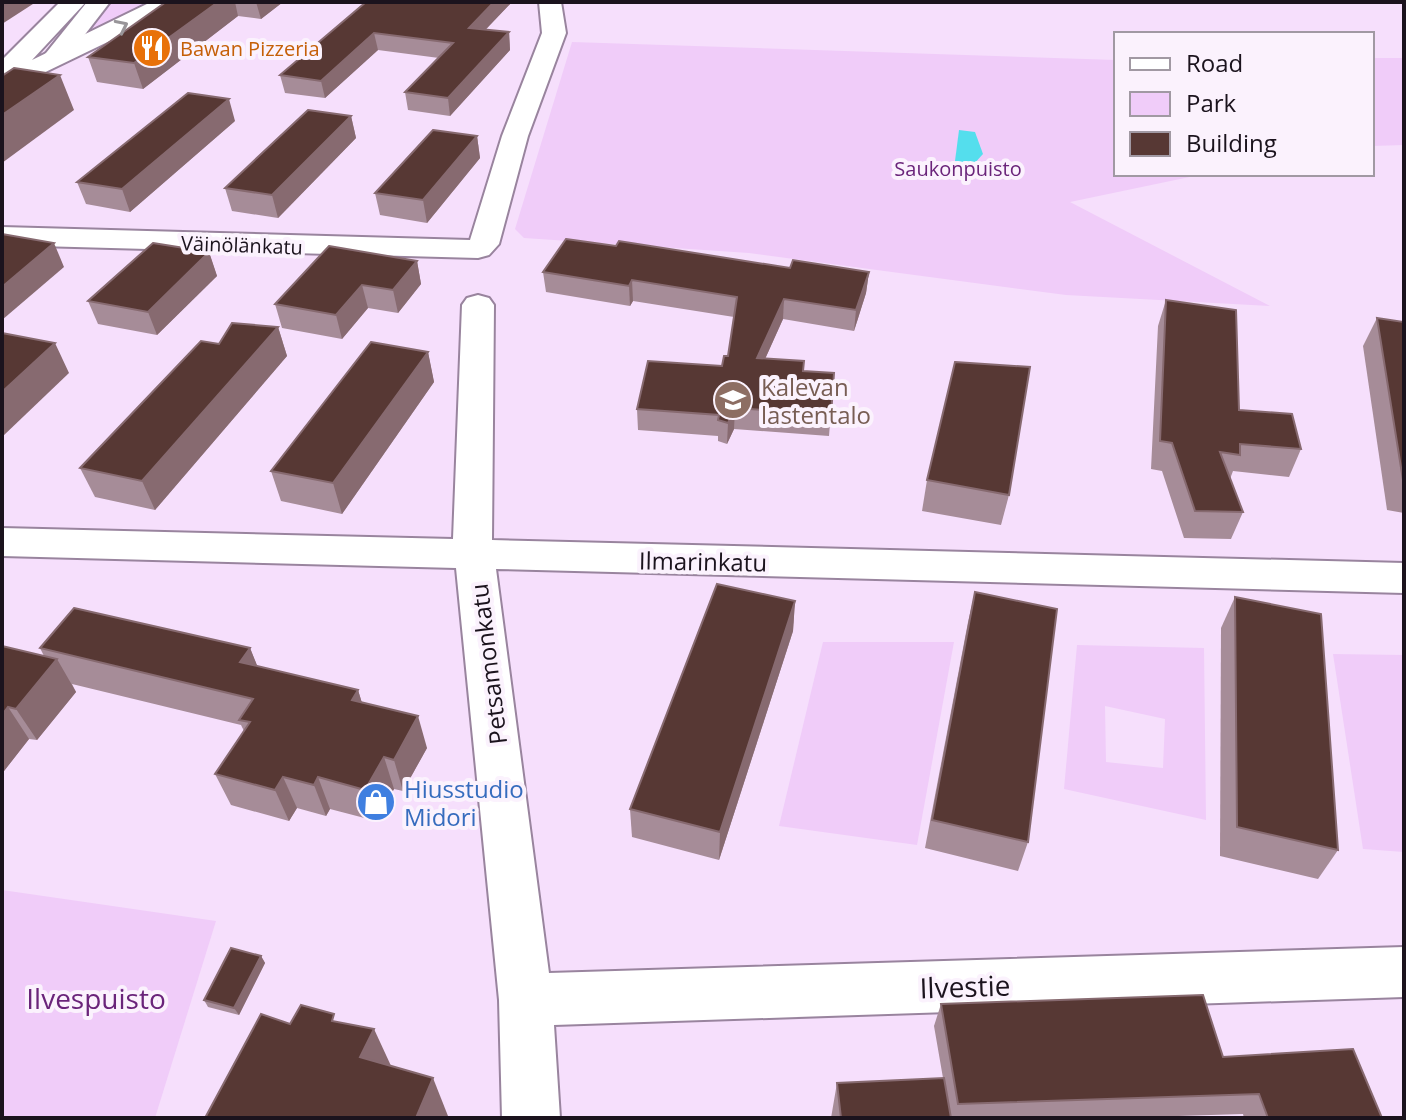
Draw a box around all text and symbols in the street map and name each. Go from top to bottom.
one-way arrow [113,20,128,36]
restaurant icon: Bawan Pizzeria [131,27,173,69]
legend [1114,32,1374,176]
place label: Bawan Pizzeria [180,35,320,62]
text: Road [1186,46,1243,79]
text: Park [1186,86,1237,119]
text: Building [1186,126,1277,159]
park label: Saukonpuisto [894,155,1022,182]
street label: Väinölänkatu [181,229,303,261]
place label: Kalevan lastentalo [761,370,871,431]
school or university icon: Kalevan lastentalo [712,379,754,421]
street label: Ilmarinkatu [639,543,767,579]
street label: Petsamonkatu [462,582,514,746]
place label: Hiusstudio Midori [404,772,524,833]
shop icon: Hiusstudio Midori [355,781,397,823]
street label: Ilvestie [919,965,1011,1007]
park label: Ilvespuisto [26,979,166,1017]

